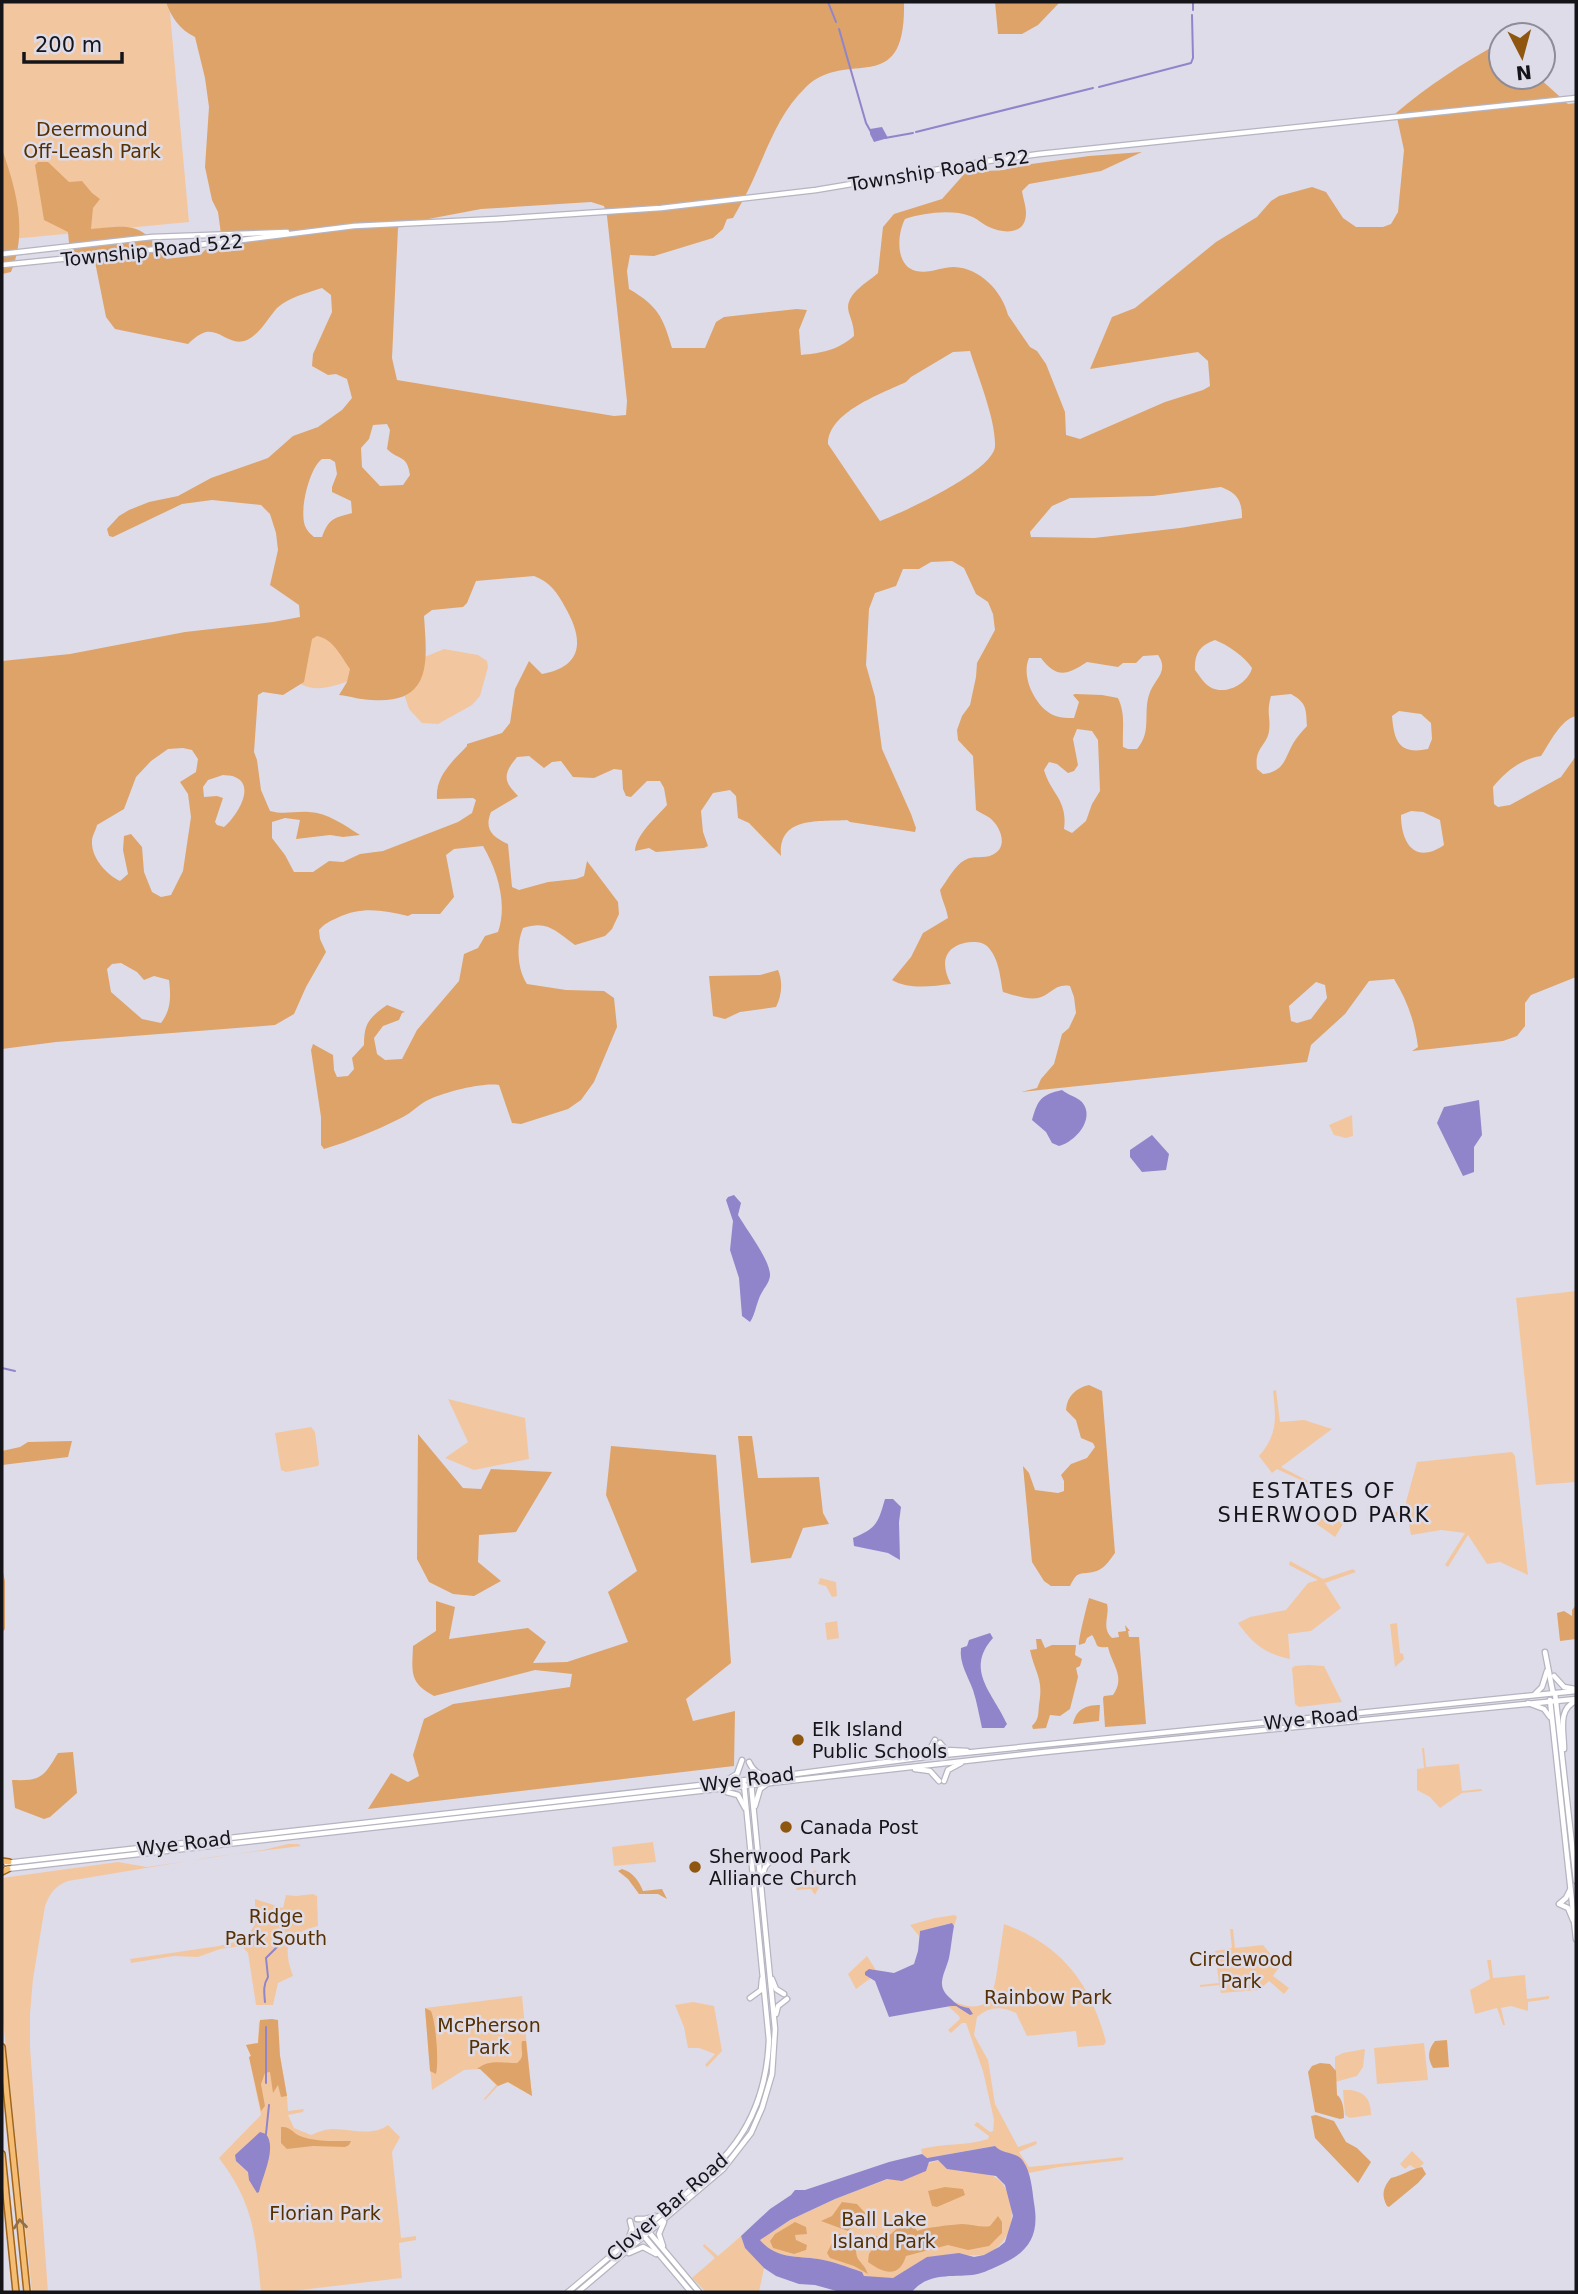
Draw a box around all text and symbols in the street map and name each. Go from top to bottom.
scale bar [24,21,122,65]
north arrow [1487,21,1557,91]
text: 200 m [35,33,102,57]
text: N [1515,61,1533,85]
park label: Deermound Off-Leash Park [23,118,161,162]
street label: Township Road 522 [846,145,1031,195]
street label: Township Road 522 [59,230,244,271]
district label: ESTATES OF SHERWOOD PARK [1218,1479,1430,1527]
street label: Wye Road [1263,1702,1359,1734]
place label: Elk Island Public Schools [812,1718,947,1762]
marker: Elk Island Public Schools [790,1732,806,1748]
street label: Wye Road [698,1762,796,1796]
place label: Canada Post [800,1816,918,1838]
marker: Canada Post [778,1819,794,1835]
street label: Wye Road [135,1826,233,1860]
place label: Sherwood Park Alliance Church [709,1845,857,1889]
marker: Sherwood Park Alliance Church [687,1859,703,1875]
park label: Ridge Park South [225,1905,327,1949]
park label: Circlewood Park [1189,1948,1293,1992]
park label: Rainbow Park [984,1986,1112,2008]
park label: McPherson Park [437,2014,541,2058]
street label: Clover Bar Road [602,2148,732,2266]
park label: Florian Park [269,2202,381,2224]
park label: Ball Lake Island Park [832,2208,936,2252]
one-way arrow [13,2219,28,2230]

